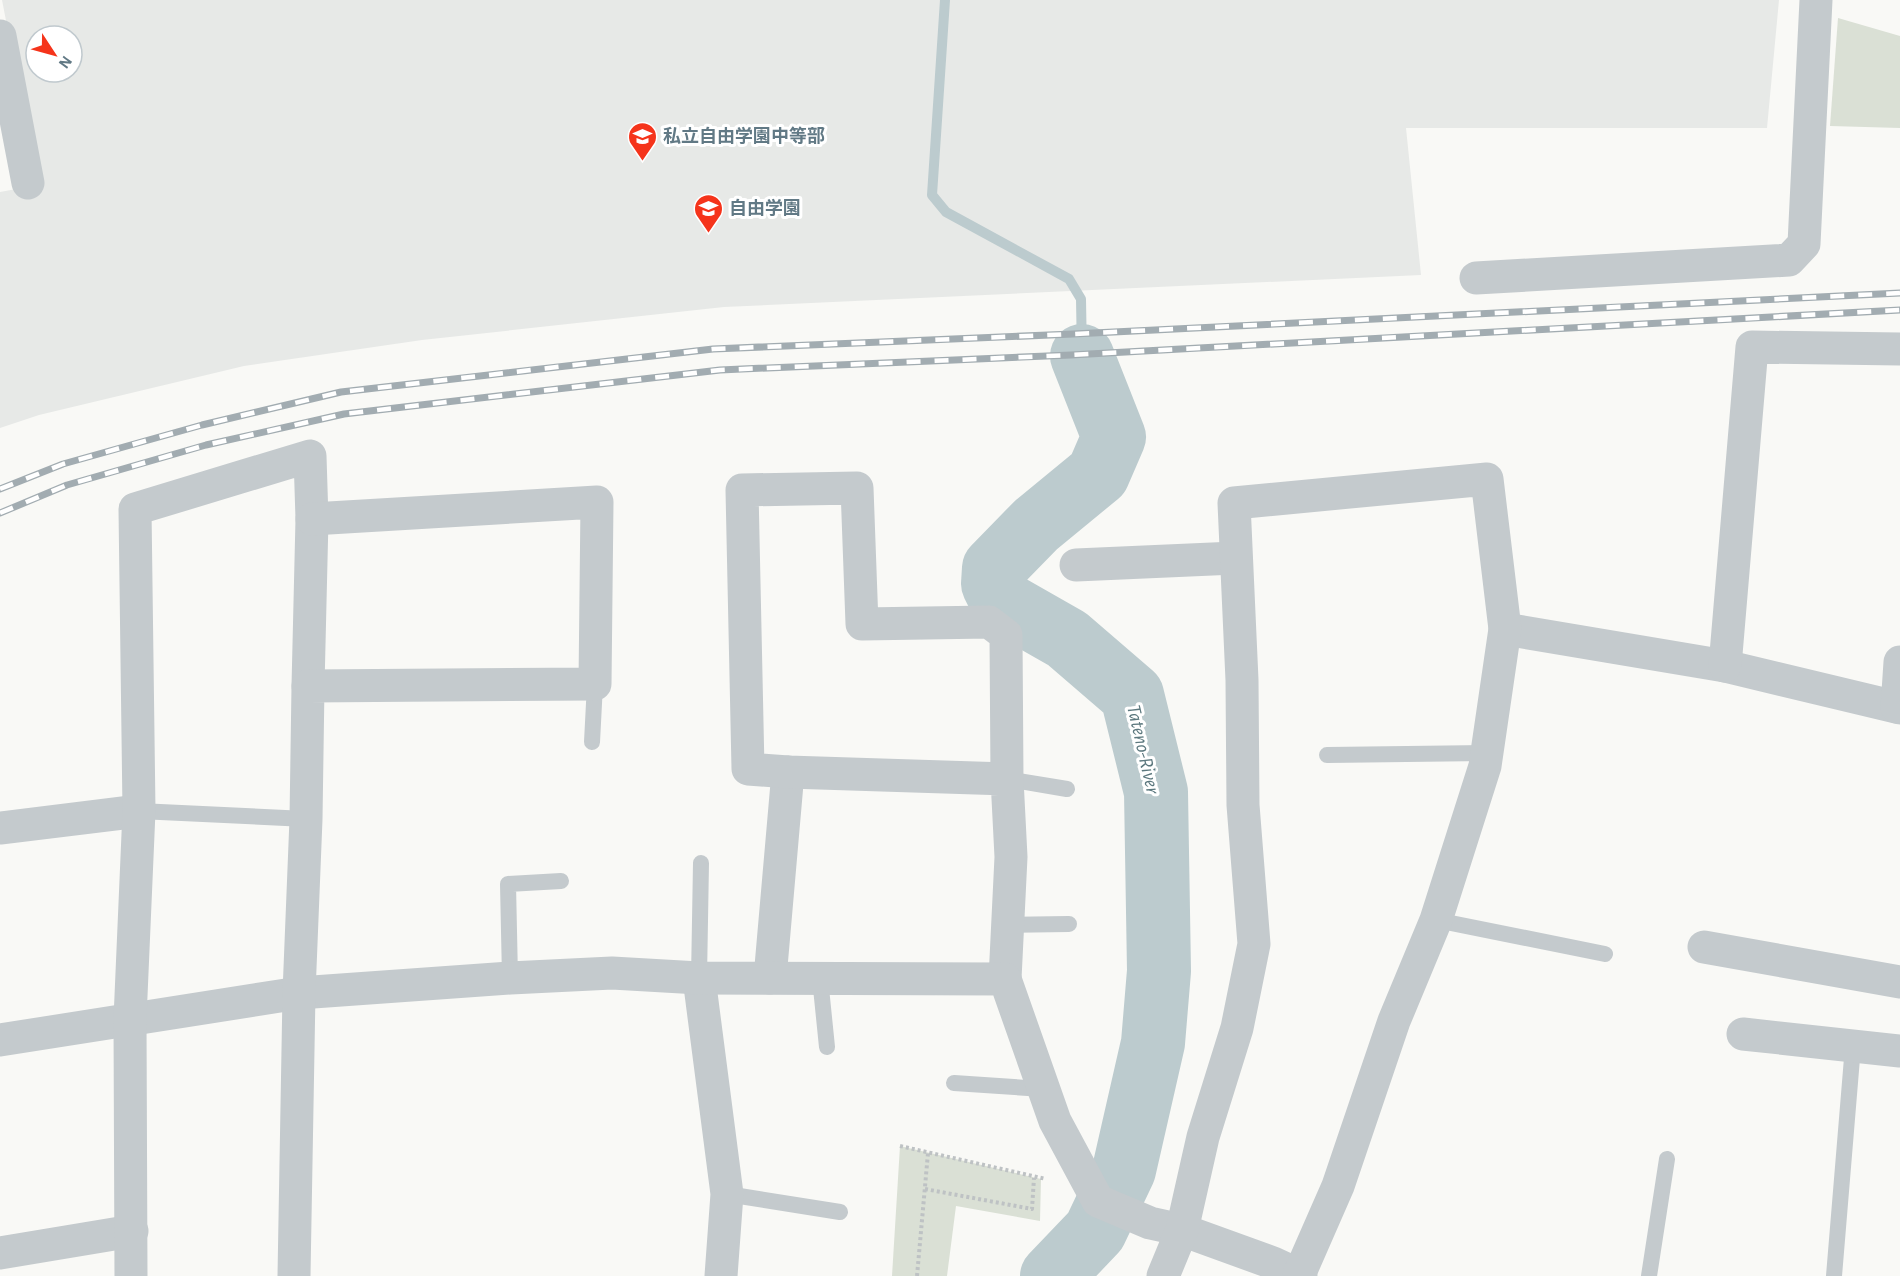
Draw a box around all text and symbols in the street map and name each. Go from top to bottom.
north arrow [24,24,84,84]
text: N [56,53,75,71]
school or university icon: 私立自由学園中等部 [626,120,658,162]
place label: 私立自由学園中等部 [663,126,825,146]
school or university icon: 自由学園 [692,192,724,234]
place label: 自由学園 [729,198,801,218]
water label: Tateno-River [1123,703,1163,796]

